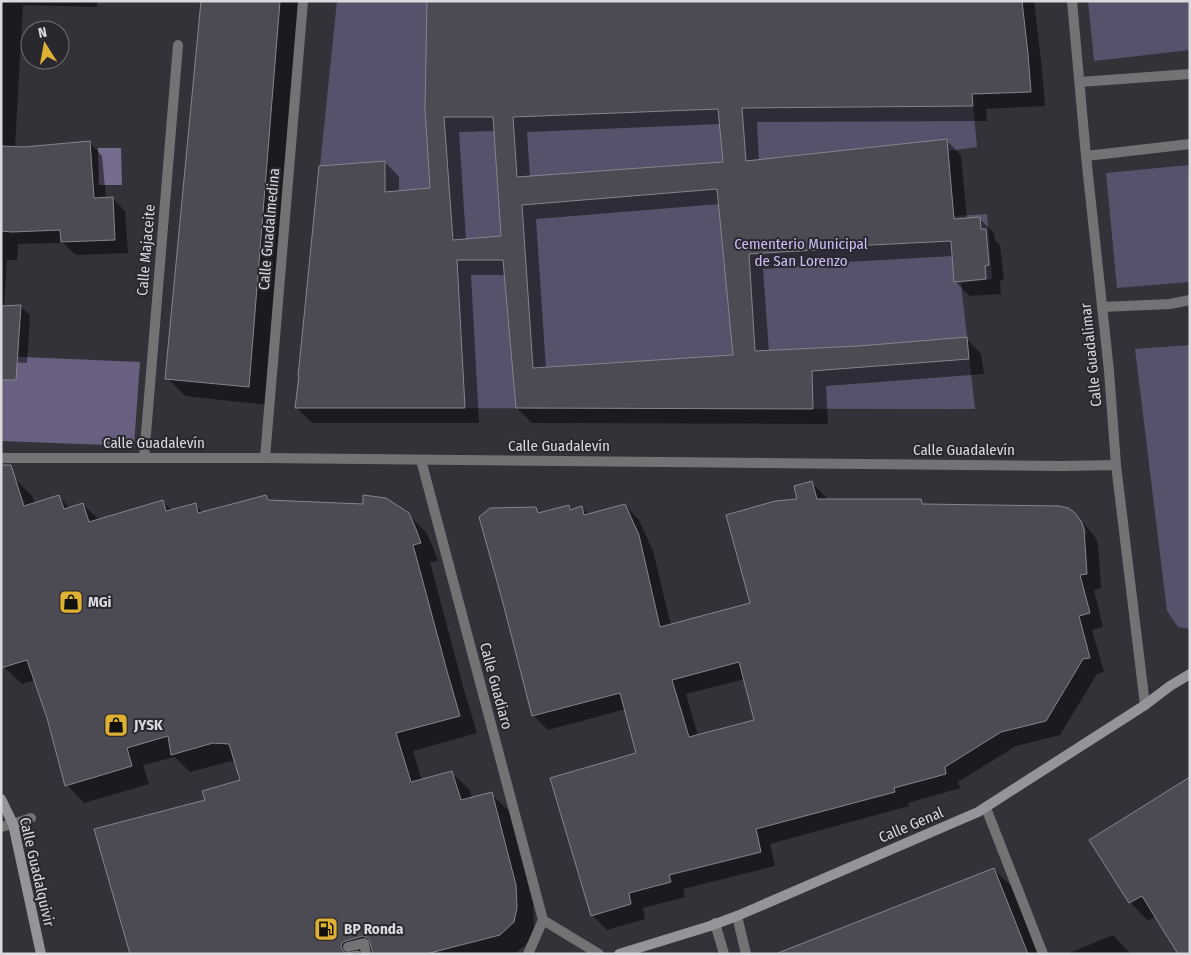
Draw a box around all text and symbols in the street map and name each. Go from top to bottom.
north arrow [20,20,70,70]
text: N [37,24,48,42]
street label: Calle Guadalmedina [255,167,283,291]
street label: Calle Majaceite [133,203,159,297]
park label: Cementerio Municipal de San Lorenzo [734,235,868,270]
street label: Calle Guadalimar [1077,301,1105,408]
street label: Calle Guadalevín [103,434,205,452]
street label: Calle Guadalevín [508,437,610,455]
street label: Calle Guadalevín [913,441,1015,459]
shop icon: MGi [58,589,84,615]
place label: MGi [88,593,112,611]
street label: Calle Guadiaro [476,641,516,731]
shop icon: JYSK [103,712,129,738]
place label: JYSK [133,716,163,734]
street label: Calle Genal [876,803,946,847]
street label: Calle Guadalquivir [16,816,59,929]
fuel station icon: BP Ronda [313,916,339,942]
place label: BP Ronda [344,920,404,938]

